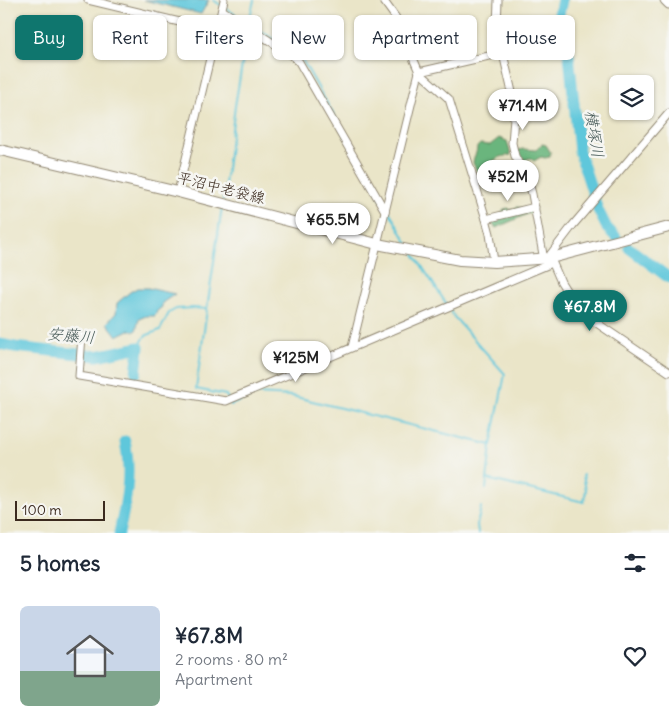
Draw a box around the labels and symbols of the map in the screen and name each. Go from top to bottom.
pin: ¥71.4M [482,88,564,131]
water label: 横塚川 [581,109,609,159]
pin: ¥52M [478,160,538,202]
street label: 平沼中老袋線 [175,167,267,208]
pin: ¥65.5M [292,202,374,245]
pin: ¥67.8M [549,290,631,332]
water label: 安藤川 [46,323,96,347]
pin: ¥125M [261,340,331,383]
scale bar [15,498,105,521]

